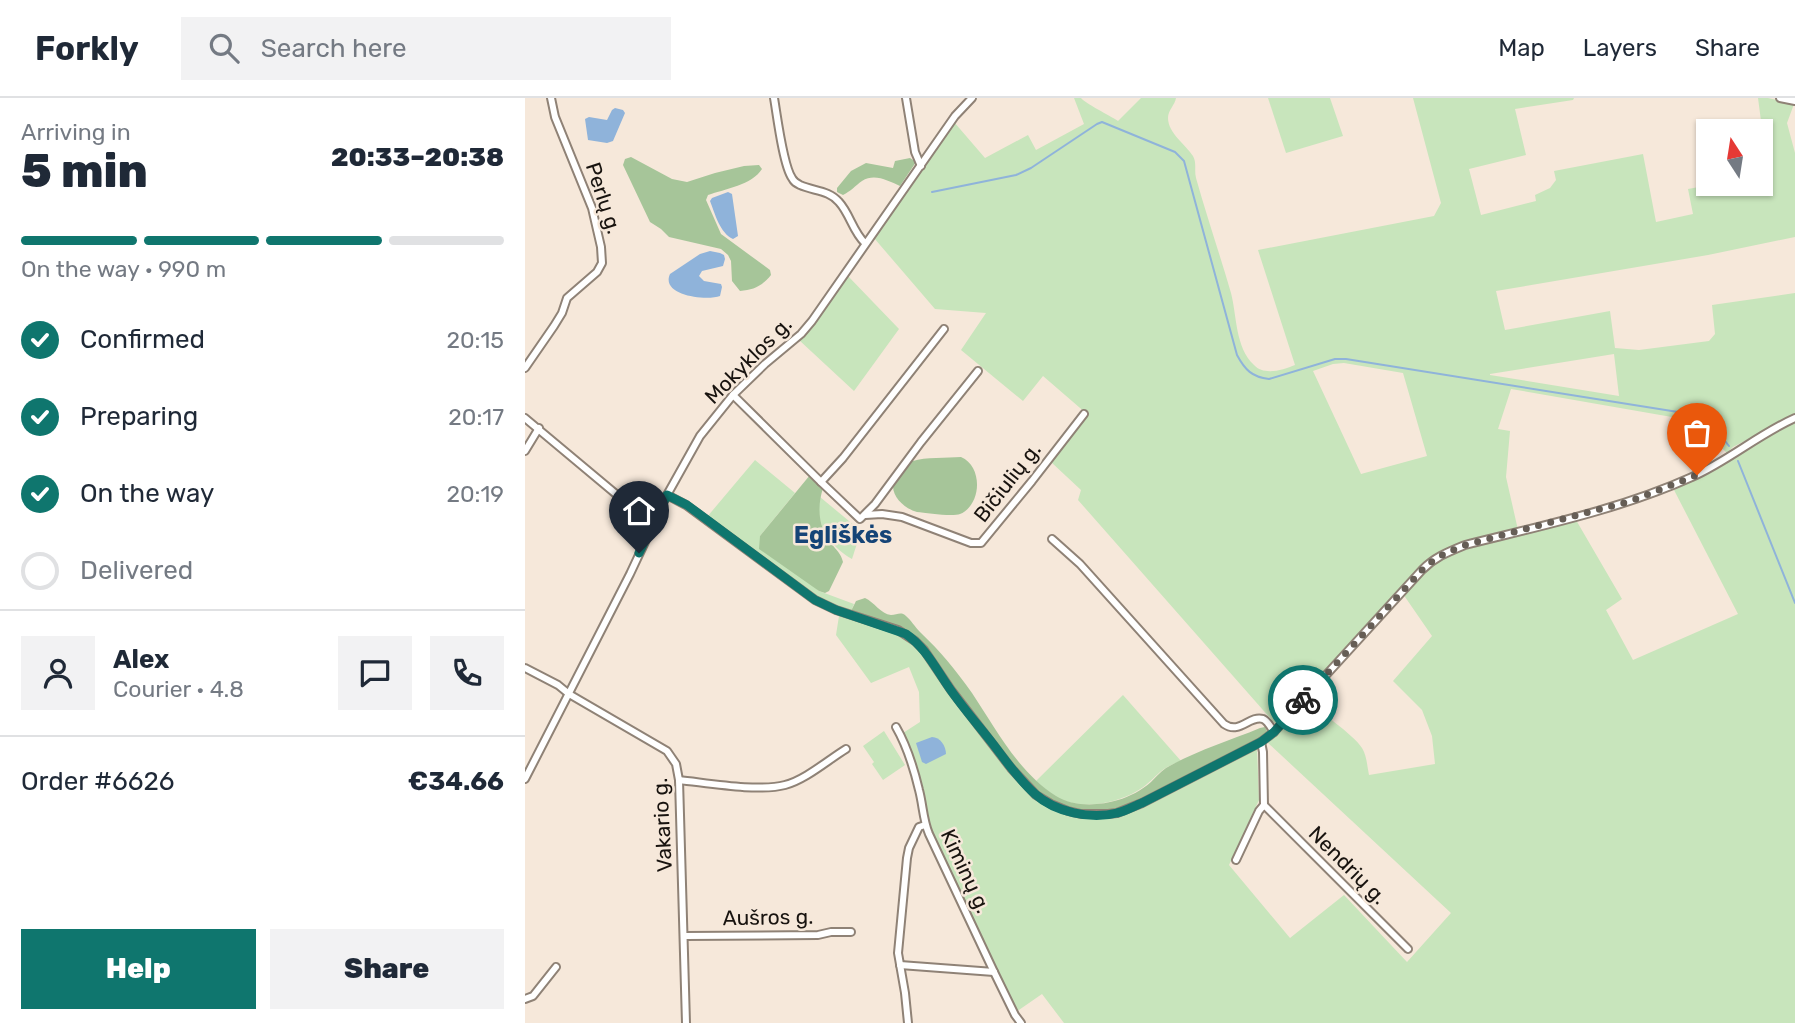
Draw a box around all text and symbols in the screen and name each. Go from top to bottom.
search box [181,17,671,80]
text: Forkly [35,29,139,68]
icon: search [205,29,243,67]
text: Search here [261,33,407,64]
text: Map [1498,34,1545,62]
text: Layers [1583,34,1657,62]
text: Share [1695,34,1760,62]
text: Arriving in [21,118,131,146]
north arrow [1696,119,1773,196]
map controls [1696,119,1773,196]
text: 20:33–20:38 [331,142,504,173]
text: 5 min [21,144,148,199]
street label: Perlų g. [581,159,627,237]
text: On the way · 990 m [21,255,226,283]
street label: Mokyklos g. [699,311,797,409]
icon: check [21,321,59,359]
text: Confirmed [80,324,205,355]
text: 20:15 [447,326,504,354]
icon: check [21,398,59,436]
text: Preparing [80,401,198,432]
text: 20:17 [448,403,504,431]
pin [1667,403,1727,475]
icon: bag [1678,414,1716,452]
street label: Bičiulių g. [968,437,1046,527]
icon: check [21,475,59,513]
text: On the way [80,478,214,509]
text: 20:19 [447,480,504,508]
pin [609,481,669,553]
icon: home [620,492,658,530]
district label: Egliškės [794,521,892,549]
text: Delivered [80,555,193,586]
button: person [21,636,95,710]
button: chat [338,636,412,710]
button: phone [430,636,504,710]
text: Alex [113,644,169,675]
courier [1268,665,1338,735]
text: Courier · 4.8 [113,675,244,703]
icon: bike [1284,681,1322,719]
text: Order #6626 [21,766,174,797]
text: €34.66 [408,766,504,797]
street label: Vakario g. [647,777,677,873]
street label: Nendrių g. [1304,821,1392,909]
street label: Kiminų g. [936,825,996,917]
street label: Aušros g. [722,904,814,930]
button: Help [21,929,256,1009]
button: Share [270,929,504,1009]

